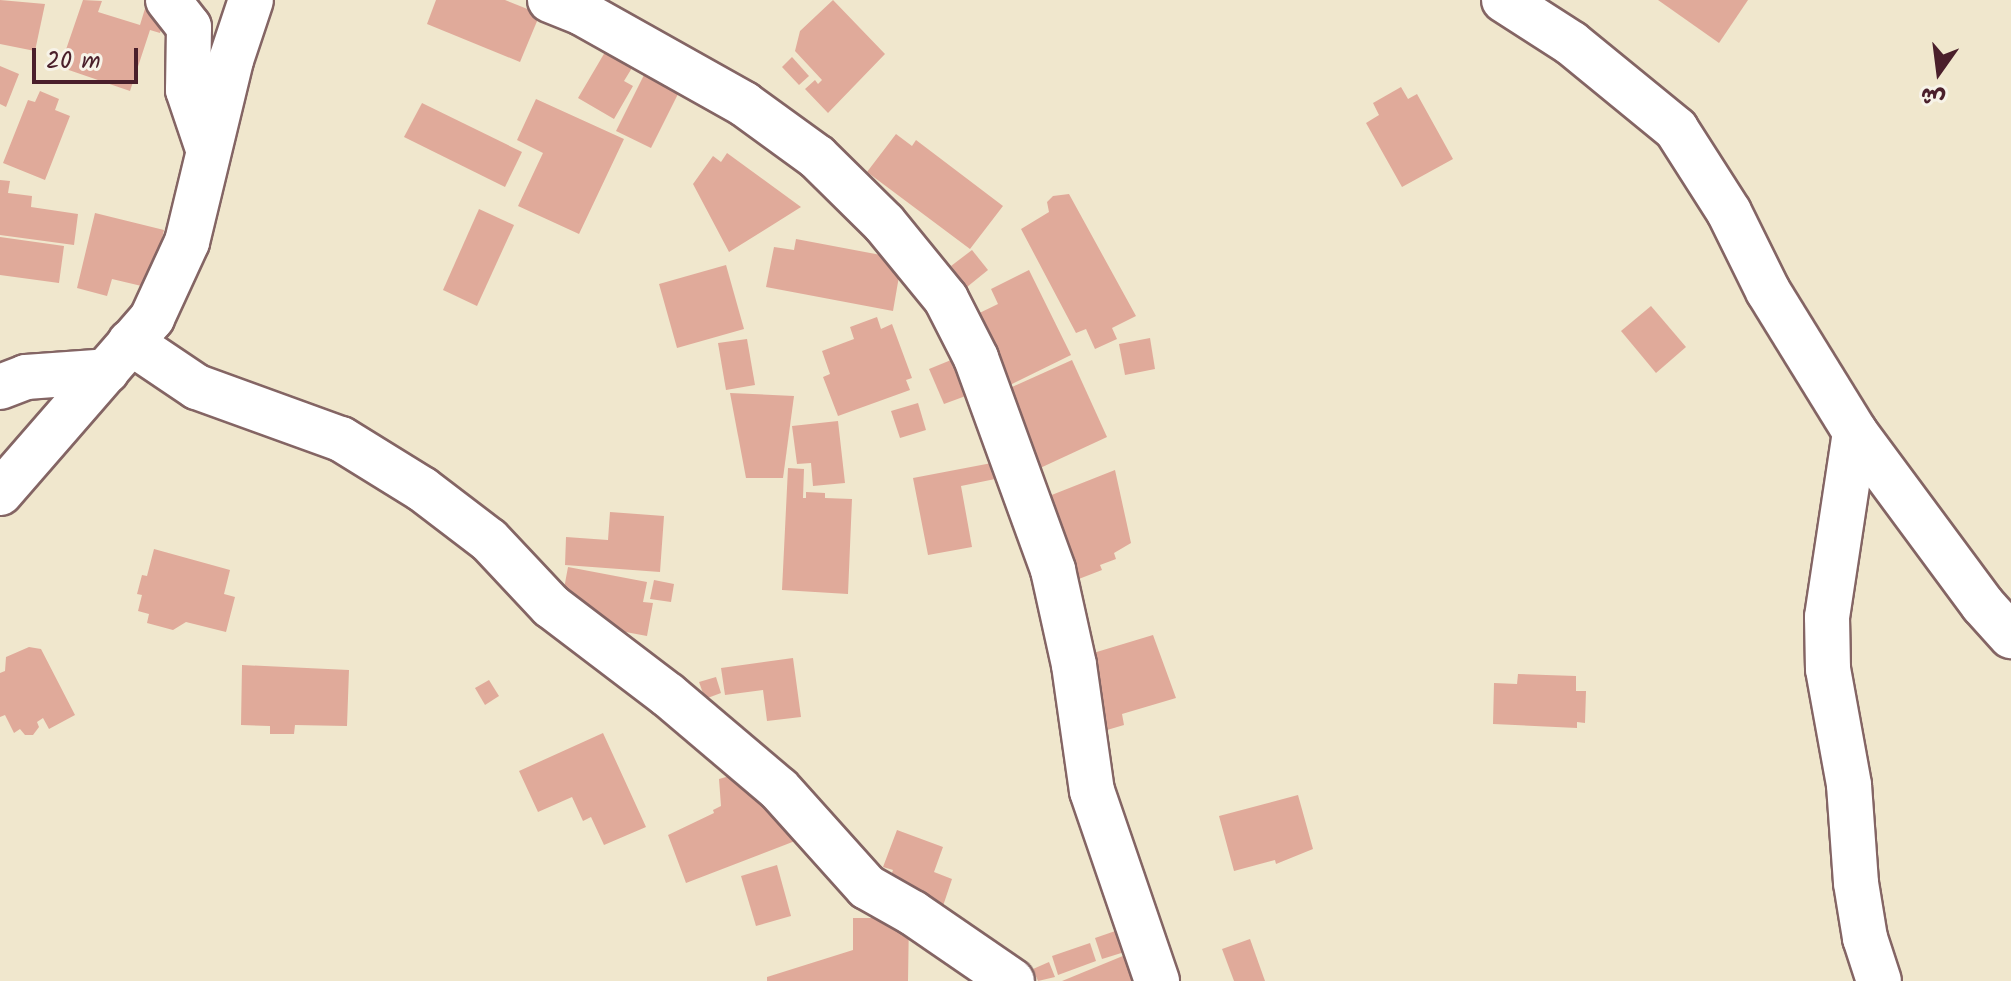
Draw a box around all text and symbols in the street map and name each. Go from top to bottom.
scale bar [36,32,142,82]
north arrow [1899,32,1979,112]
text: 20 m [46,42,101,81]
text: ش [1917,76,1949,116]

